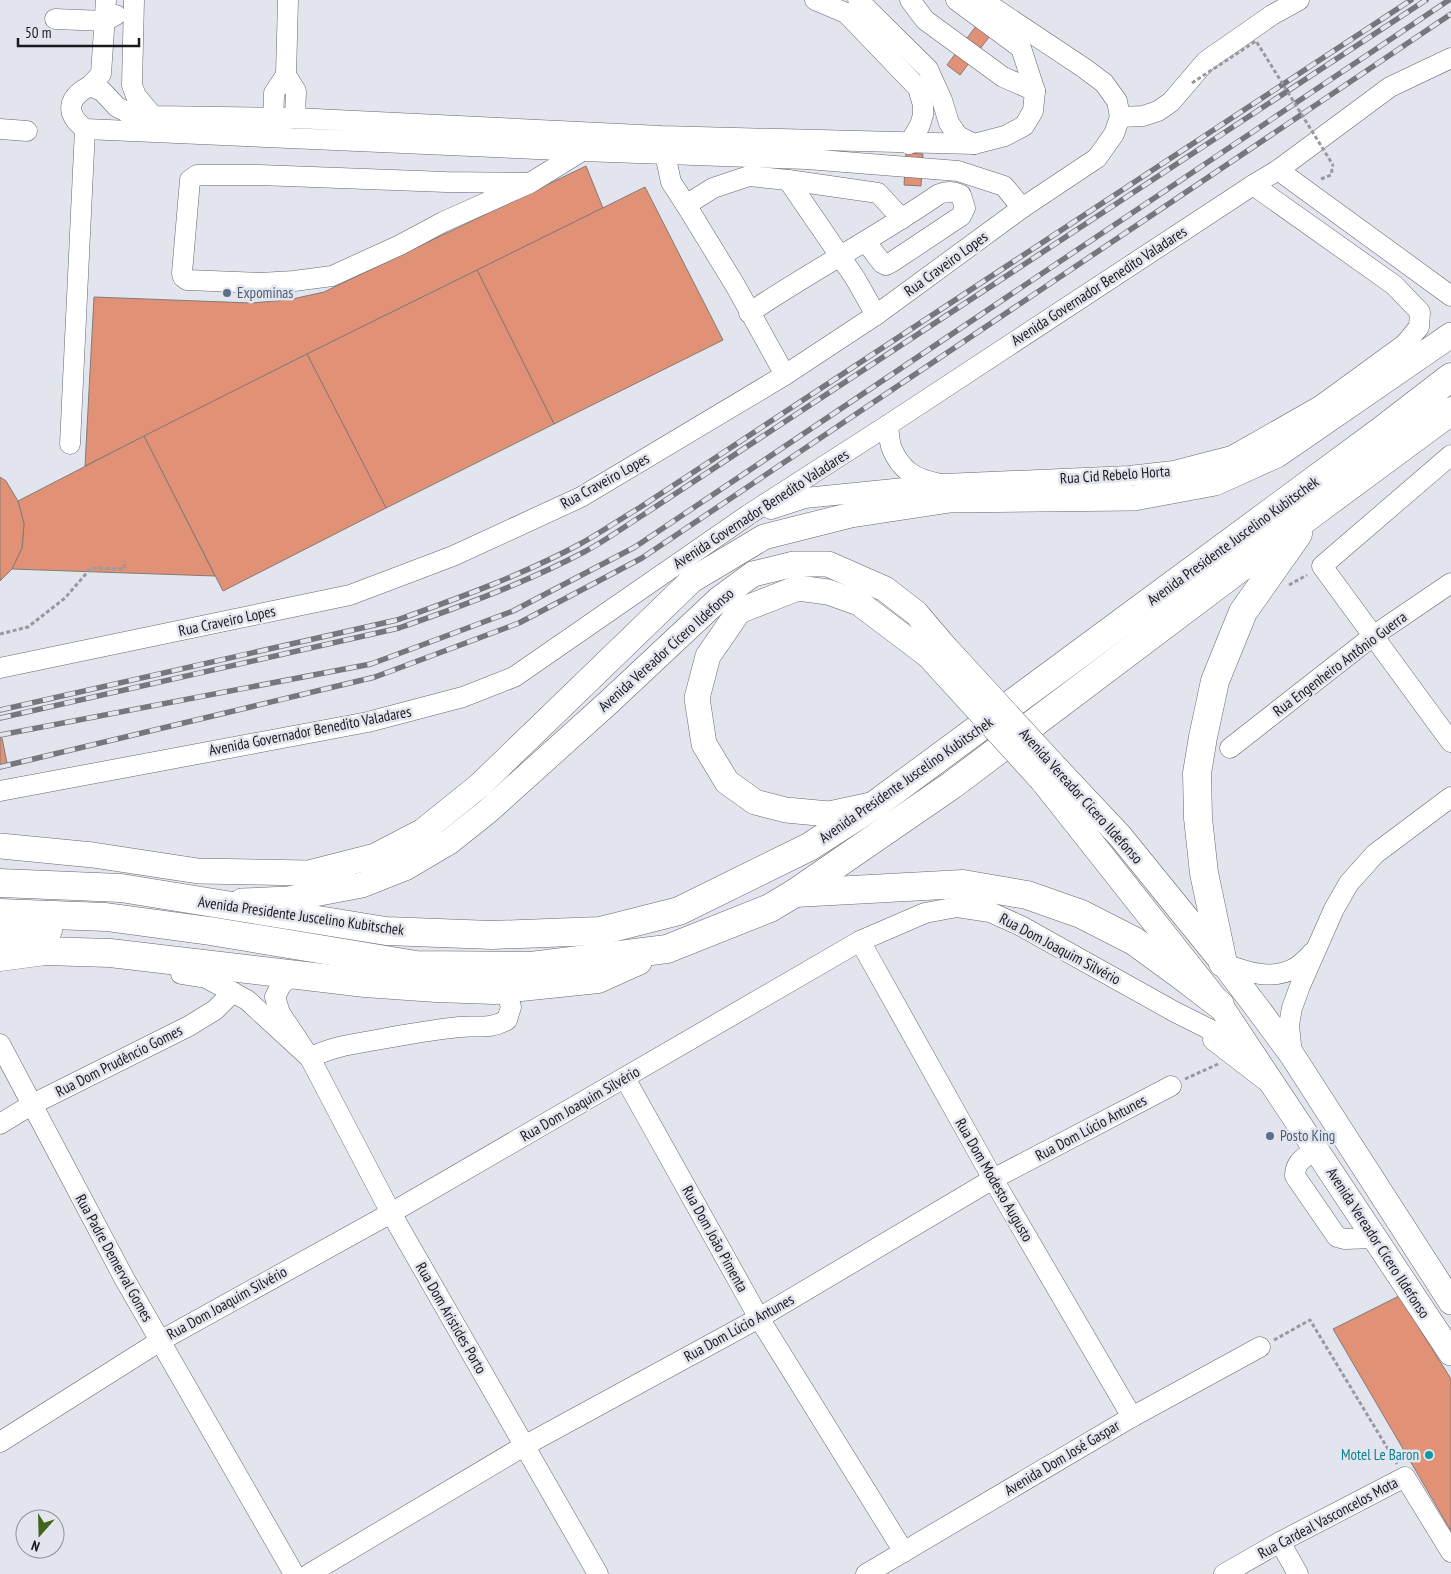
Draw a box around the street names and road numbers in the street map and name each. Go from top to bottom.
street label: Avenida Governador Benedito Valadares [1007,222,1190,350]
street label: Rua Craveiro Lopes [900,227,991,300]
street label: Avenida Governador Benedito Valadares [669,445,852,573]
street label: Rua Craveiro Lopes [557,448,652,513]
street label: Rua Cid Rebelo Horta [1059,461,1171,488]
street label: Avenida Presidente Juscelino Kubitschek [1143,472,1322,609]
street label: Avenida Vereador Cícero Ildefonso [594,584,737,716]
street label: Rua Craveiro Lopes [177,601,277,640]
street label: Rua Engenheiro Antônio Guerra [1269,607,1410,720]
street label: Avenida Governador Benedito Valadares [207,702,413,759]
street label: Avenida Presidente Juscelino Kubitschek [815,712,996,847]
street label: Avenida Vereador Cícero Ildefonso [1015,724,1147,867]
street label: Avenida Presidente Juscelino Kubitschek [197,892,405,939]
street label: Rua Dom Joaquim Silvério [996,909,1124,989]
street label: Rua Dom Prudêncio Gomes [52,1020,185,1101]
street label: Rua Dom Joaquim Silvério [517,1062,643,1145]
street label: Rua Dom Lúcio Antunes [1032,1090,1150,1165]
street label: Rua Dom Modesto Augusto [951,1115,1038,1245]
street label: Avenida Vereador Cícero Ildefonso [1323,1164,1434,1322]
street label: Rua Dom João Pimenta [678,1182,753,1295]
street label: Rua Padre Demerval Gomes [72,1191,157,1325]
street label: Rua Dom Aristides Porto [412,1259,491,1377]
street label: Rua Dom Joaquim Silvério [163,1262,290,1343]
street label: Rua Dom Lúcio Antunes [680,1289,797,1366]
street label: Avenida Dom José Gaspar [1001,1415,1124,1499]
street label: Rua Cardeal Vasconcelos Mota [1254,1473,1401,1563]

